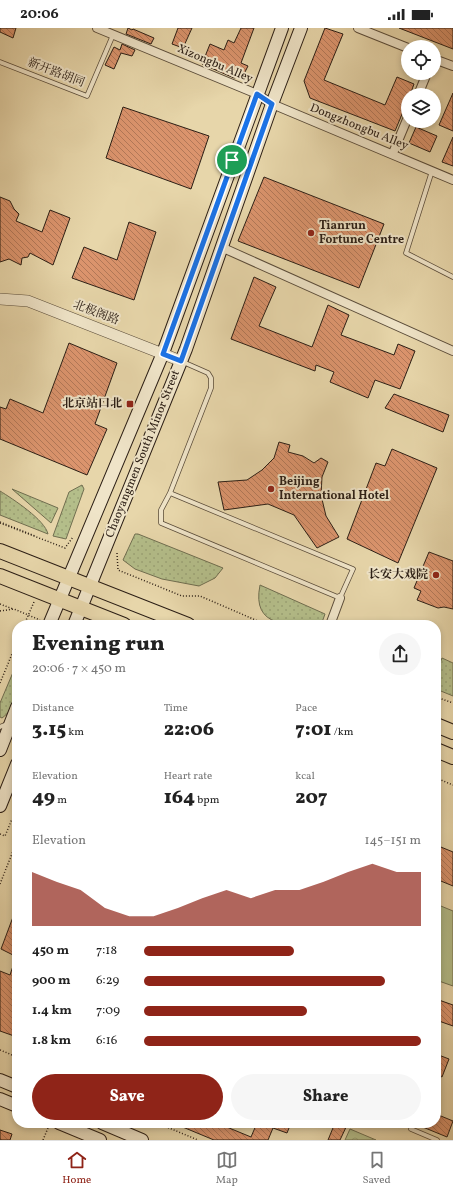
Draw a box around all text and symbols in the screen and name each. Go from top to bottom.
text: 20:06 [20,4,59,25]
map controls [401,40,441,128]
button: locate [401,40,441,80]
street label: Xizongbu Alley [175,41,256,87]
street label: 新开路胡同 [25,55,87,91]
button: layers [401,88,441,128]
street label: Dongzhongbu Alley [307,100,411,154]
pin [215,143,249,177]
icon: arrive [221,149,243,171]
place label: Tianrun Fortune Centre [319,218,404,248]
marker: Tianrun Fortune Centre [306,228,316,238]
street label: 北极阁路 [71,297,121,329]
street label: Chaoyangmen South Minor Street [102,368,184,540]
place label: 北京站口北 [62,396,122,412]
marker: 北京站口北 [125,399,135,409]
place label: Beijing International Hotel [279,474,389,504]
marker: Beijing International Hotel [266,484,276,494]
place label: 长安大戏院 [368,567,428,583]
marker: 长安大戏院 [431,570,441,580]
text: Evening run [32,629,165,660]
button: share [379,633,421,675]
text: 20:06 · 7 × 450 m [32,660,126,678]
text: Distance [32,701,74,716]
text: Time [164,701,188,716]
text: Pace [295,701,317,716]
text: 3.15 [32,716,66,744]
text: 22:06 [164,716,214,744]
text: 7:01 [295,716,332,744]
text: km [66,725,84,740]
text: /km [332,725,353,740]
text: Elevation [32,769,78,784]
text: Heart rate [164,769,212,784]
text: kcal [295,769,315,784]
text: 49 [32,784,55,812]
text: 164 [164,784,195,812]
text: 207 [295,784,327,812]
text: m [55,793,67,808]
text: bpm [195,793,219,808]
text: Elevation [32,832,86,850]
text: 145–151 m [365,832,421,850]
text: 450 m [32,942,69,960]
text: 7:18 [96,942,117,960]
text: 900 m [32,972,71,990]
text: 6:29 [96,972,119,990]
text: 1.4 km [32,1002,72,1020]
text: 7:09 [96,1002,120,1020]
text: 1.8 km [32,1032,71,1050]
text: 6:16 [96,1032,117,1050]
button: Save [32,1074,223,1120]
button: Share [231,1074,421,1120]
tab: Home [62,1149,91,1188]
tab: Map [216,1149,238,1188]
tab: Saved [362,1149,391,1188]

